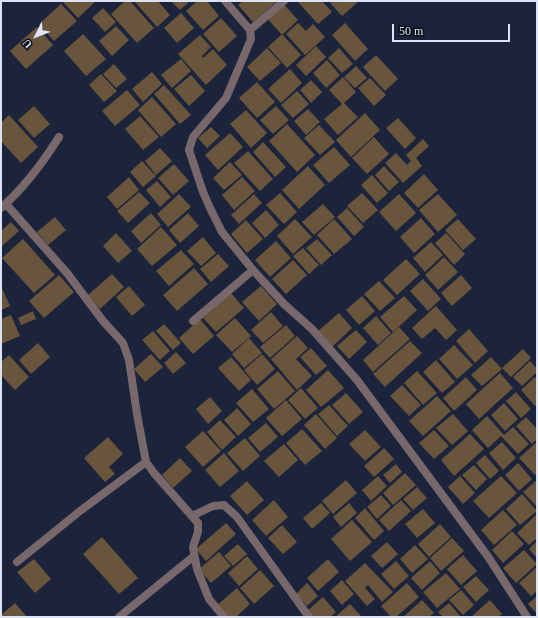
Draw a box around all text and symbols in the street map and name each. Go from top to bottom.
north arrow [16,16,56,56]
scale bar [394,16,512,42]
text: 50 m [399,24,423,38]
text: U [20,37,34,51]

